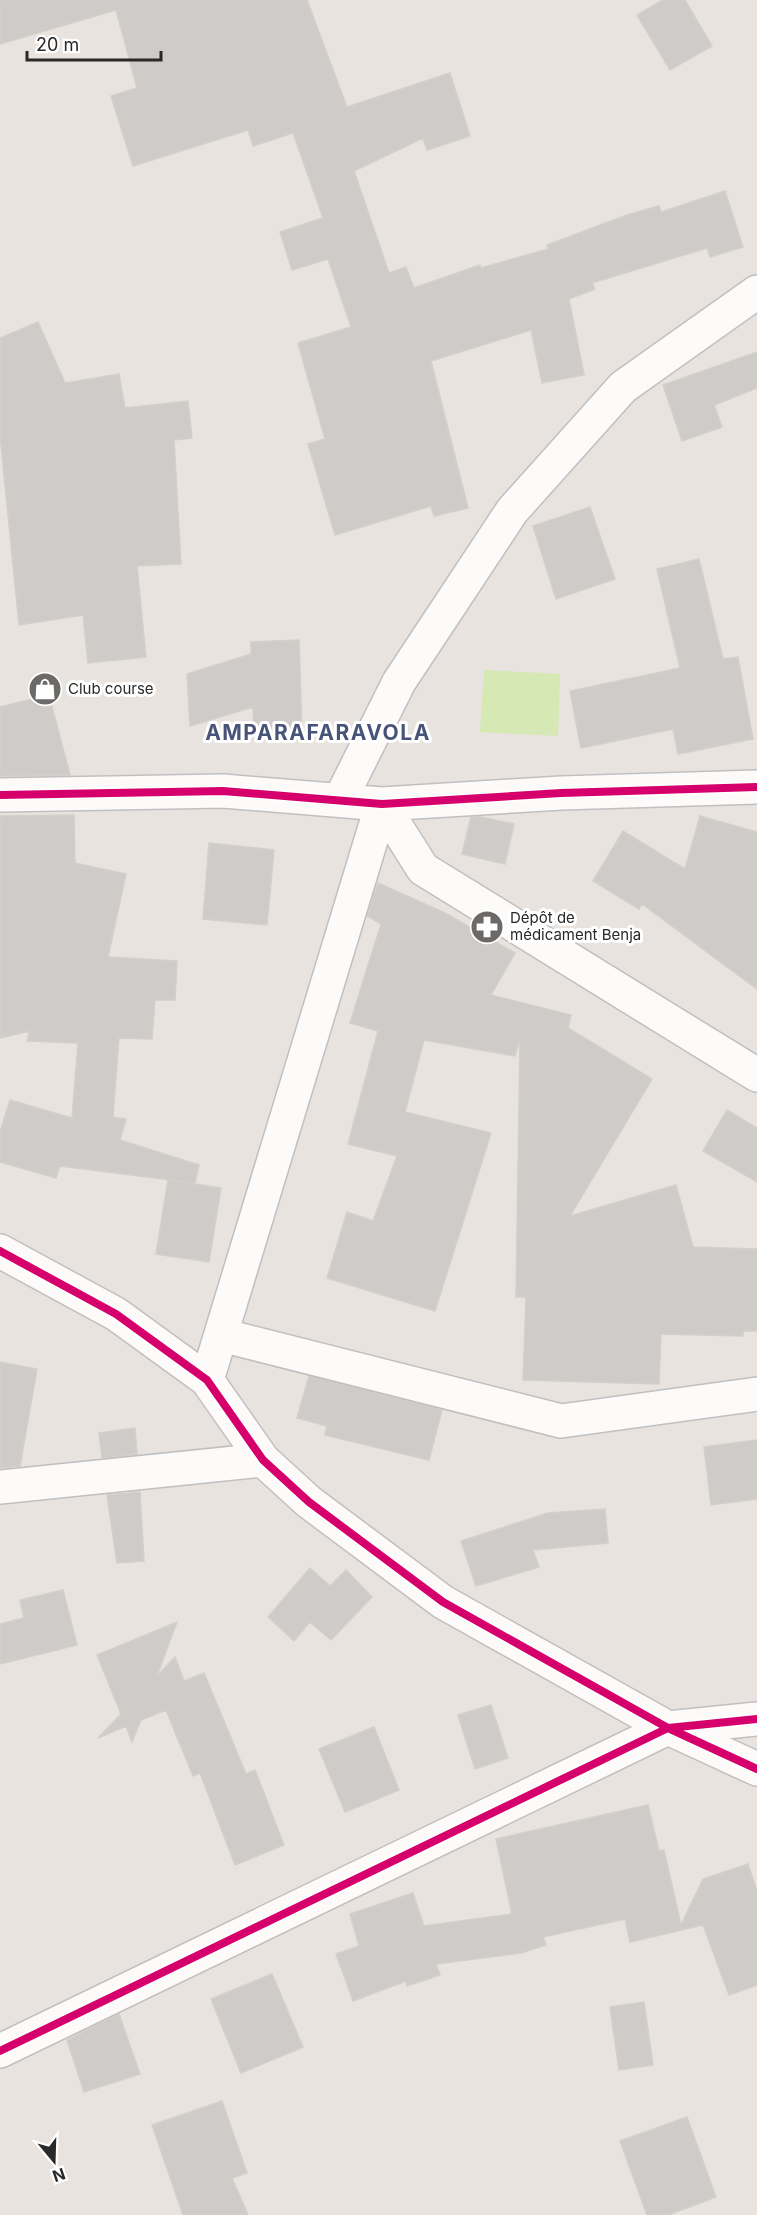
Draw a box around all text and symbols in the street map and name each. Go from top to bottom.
scale bar [27,24,160,62]
text: 20 m [36,34,79,55]
shop icon: Club course [27,671,63,707]
place label: Club course [68,679,154,698]
district label: AMPARAFARAVOLA [205,720,431,745]
place label: Dépôt de médicament Benja [510,908,641,944]
pharmacy icon: Dépôt de médicament Benja [469,909,505,945]
north arrow [24,2131,84,2191]
text: N [50,2164,68,2187]

